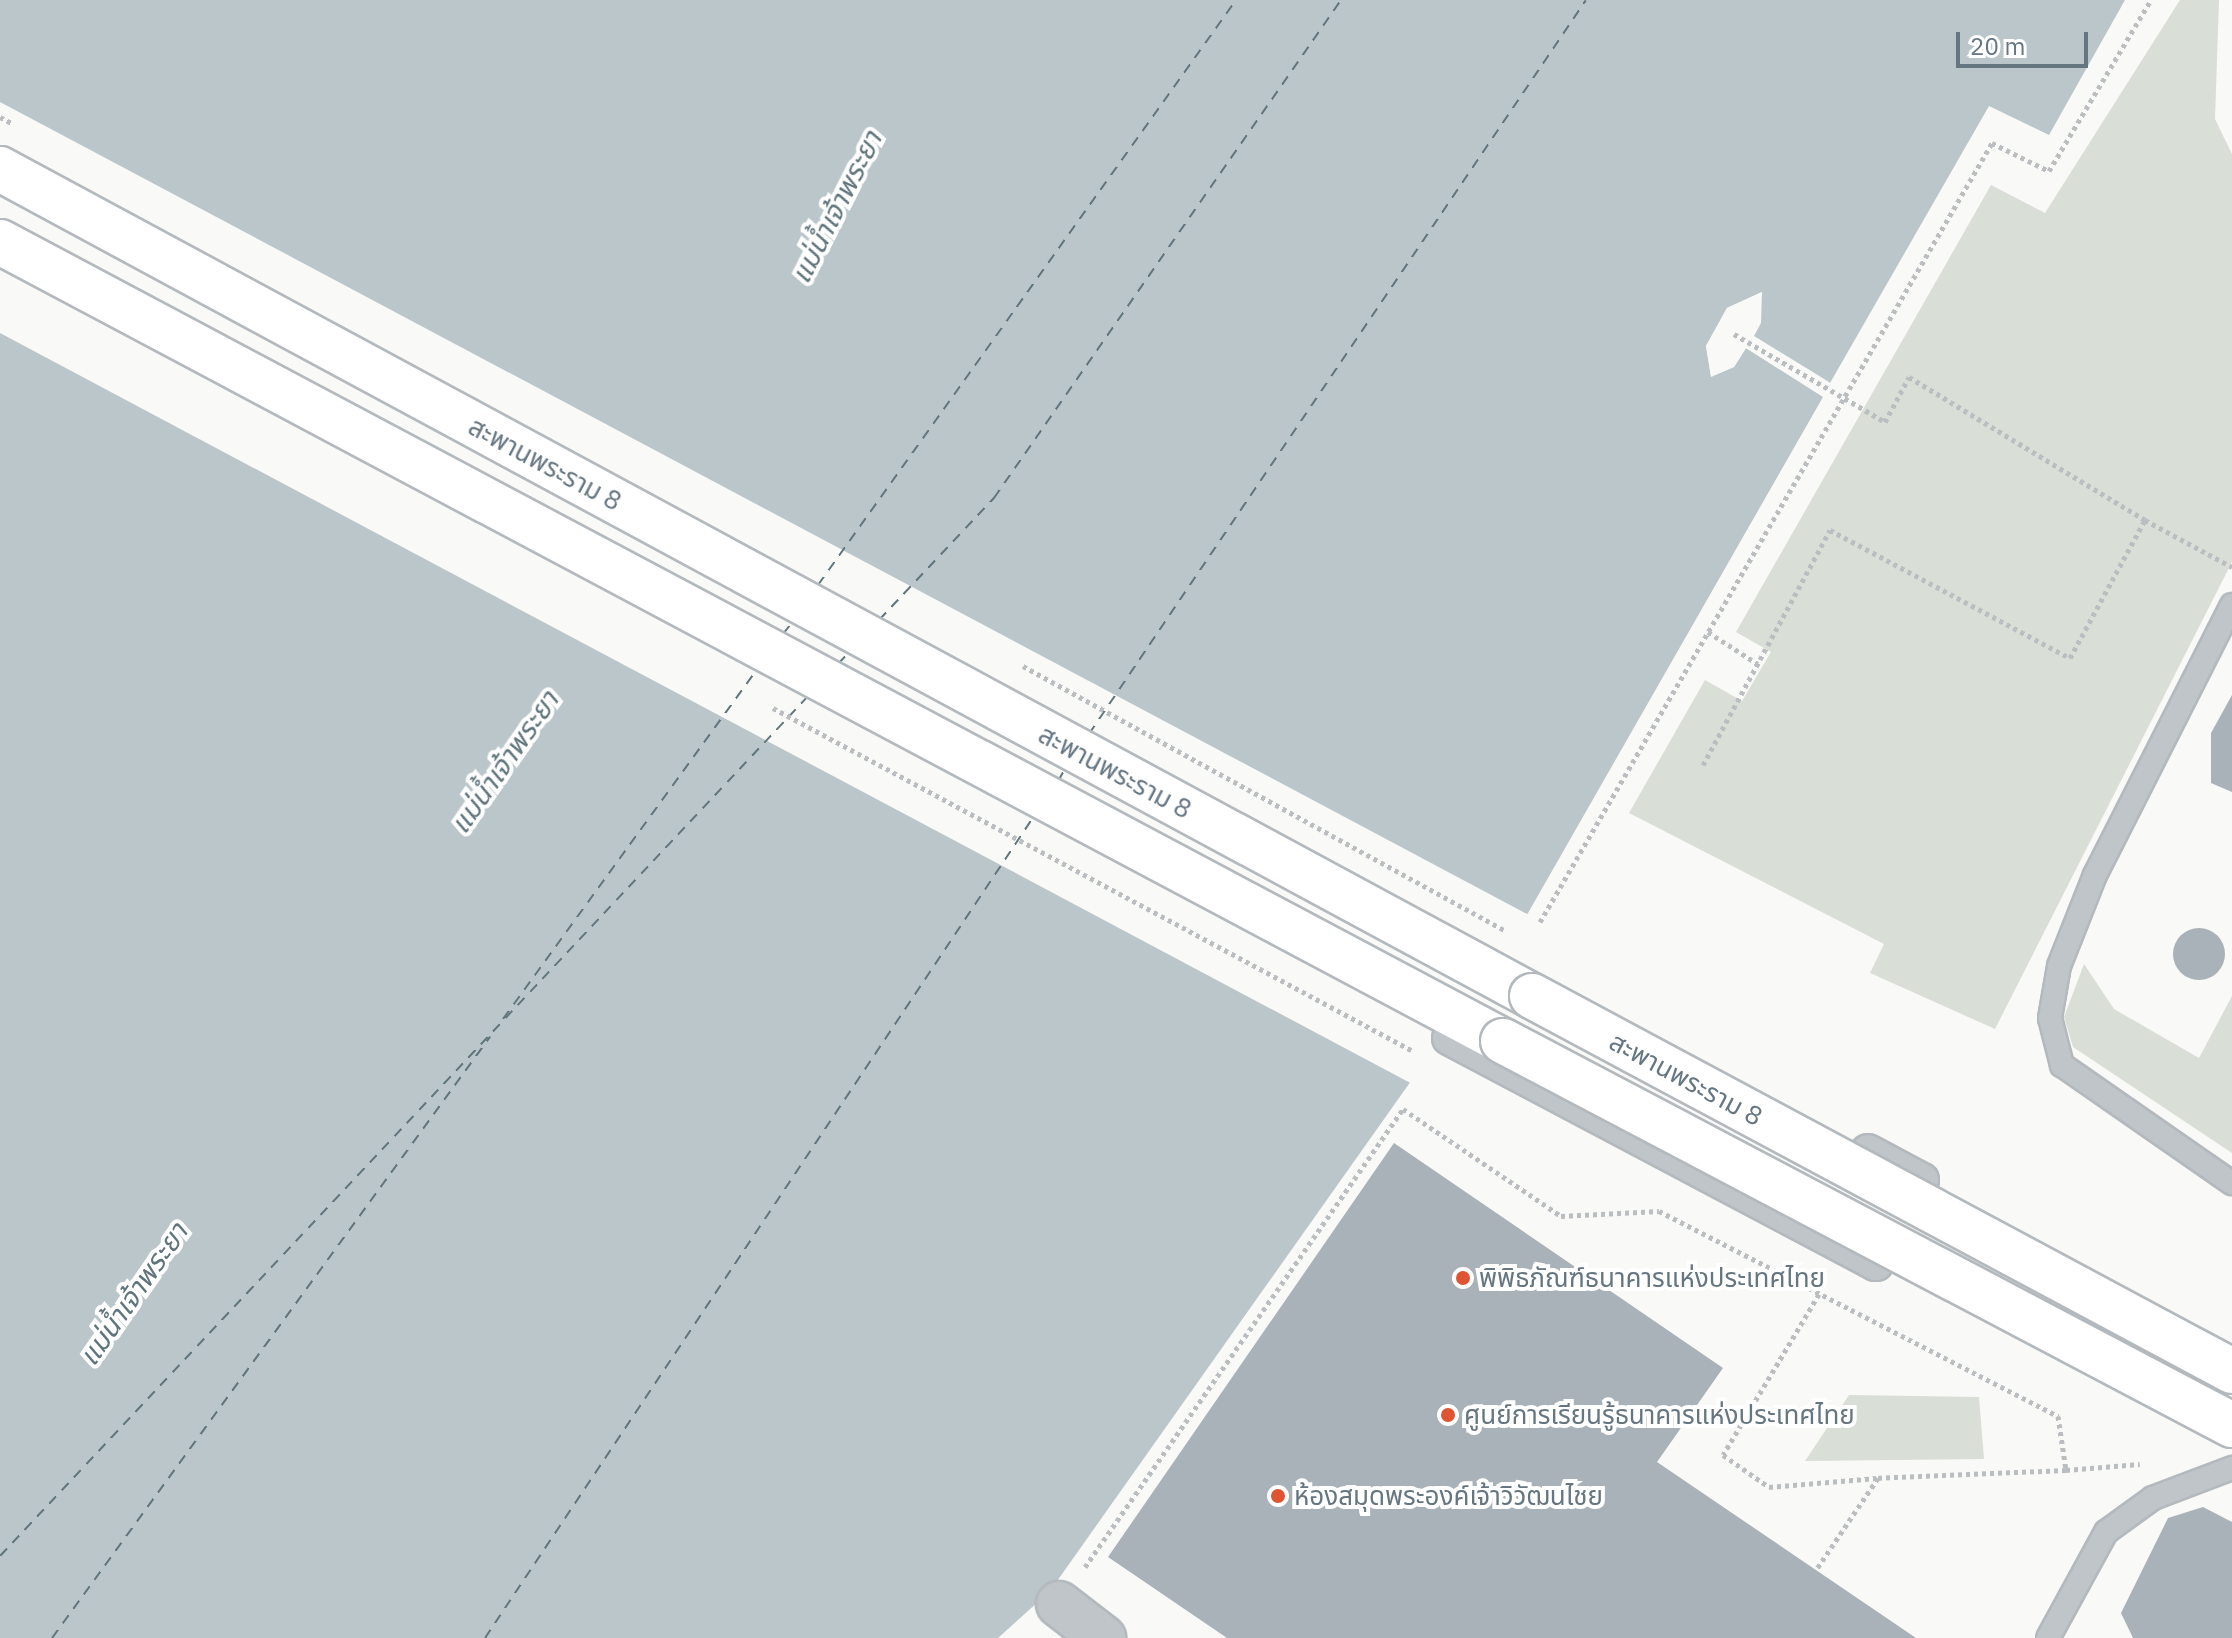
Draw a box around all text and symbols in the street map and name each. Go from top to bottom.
scale bar [1960,16,2092,66]
text: 20 m [1970,30,2025,62]
water label: แม่น้ำเจ้าพระยา [783,125,889,289]
street label: สะพานพระราม 8 [463,411,627,517]
water label: แม่น้ำเจ้าพระยา [443,684,565,840]
street label: สะพานพระราม 8 [1033,719,1197,825]
street label: สะพานพระราม 8 [1604,1026,1768,1132]
water label: แม่น้ำเจ้าพระยา [72,1216,194,1372]
place label: พิพิธภัณฑ์ธนาคารแห่งประเทศไทย [1479,1262,1825,1294]
marker: พิพิธภัณฑ์ธนาคารแห่งประเทศไทย [1454,1269,1472,1287]
place label: ศูนย์การเรียนรู้ธนาคารแห่งประเทศไทย [1464,1399,1855,1431]
marker: ศูนย์การเรียนรู้ธนาคารแห่งประเทศไทย [1439,1406,1457,1424]
place label: ห้องสมุดพระองค์เจ้าวิวัฒนไชย [1294,1480,1603,1512]
marker: ห้องสมุดพระองค์เจ้าวิวัฒนไชย [1269,1487,1287,1505]

